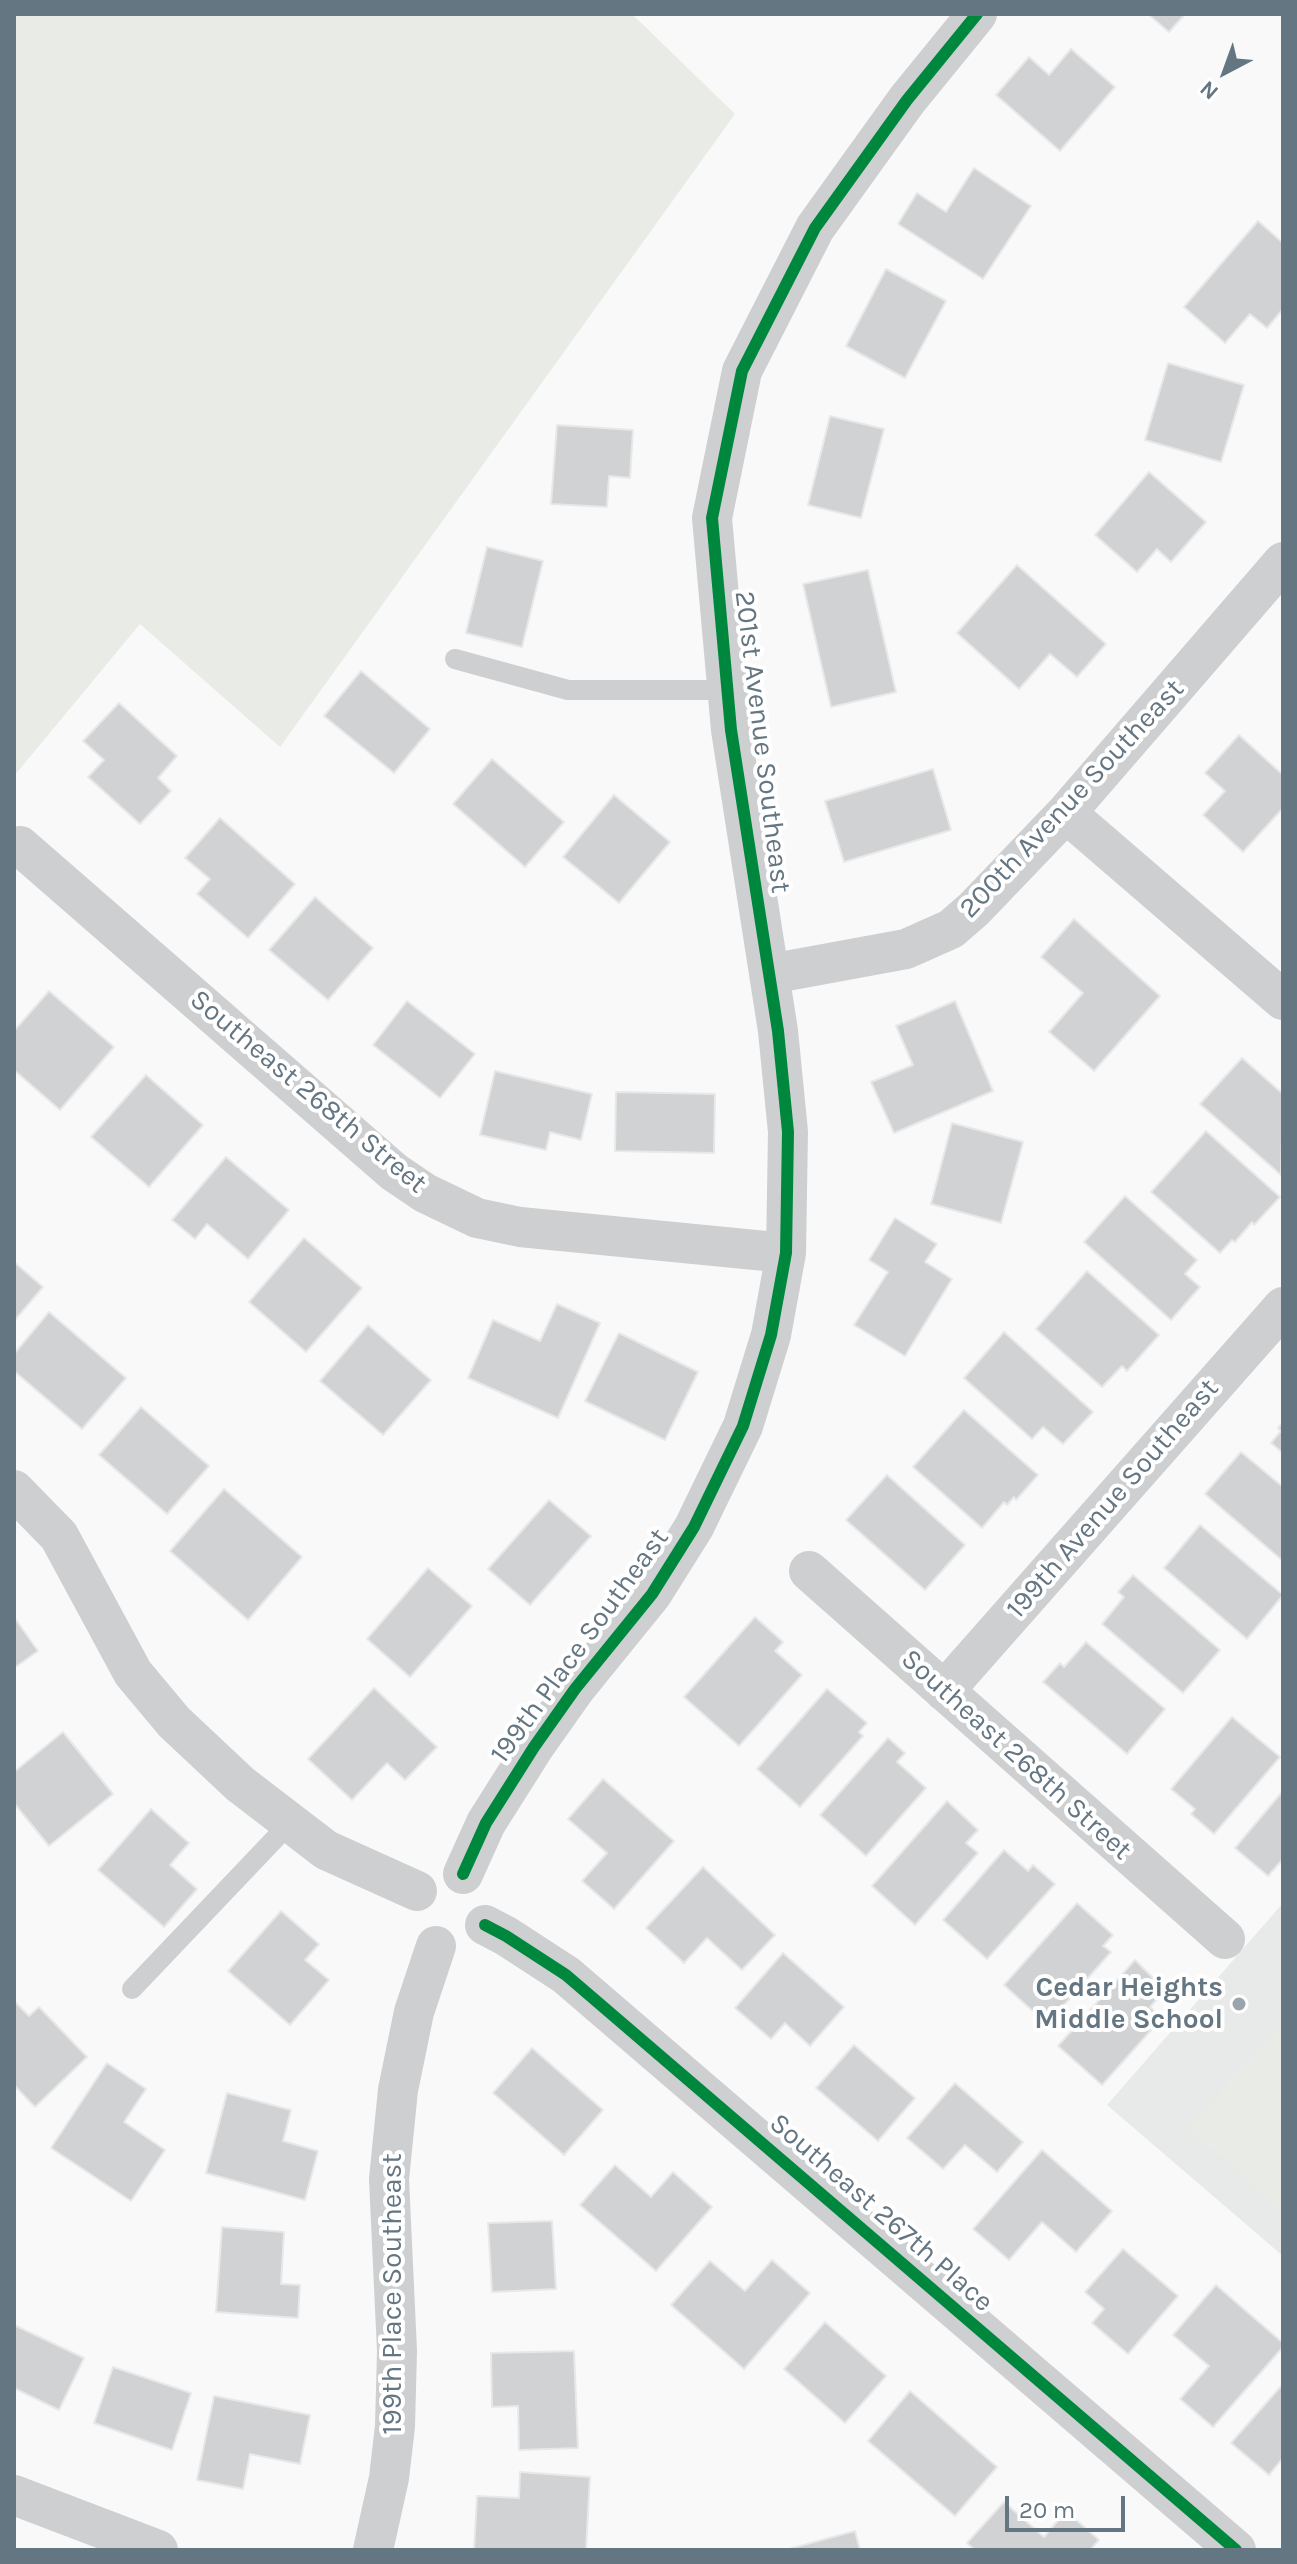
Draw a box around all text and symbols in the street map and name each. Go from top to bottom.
north arrow [1185,32,1265,112]
text: N [1195,75,1224,105]
street label: 201st Avenue Southeast [727,589,797,895]
street label: 200th Avenue Southeast [953,673,1191,925]
street label: Southeast 268th Street [183,983,433,1201]
street label: 199th Avenue Southeast [1000,1372,1226,1626]
street label: 199th Place Southeast [484,1522,676,1770]
street label: Southeast 268th Street [894,1643,1138,1867]
place label: Cedar Heights Middle School [1034,1971,1223,2037]
marker: Cedar Heights Middle School [1230,1995,1248,2013]
street label: Southeast 267th Place [762,2107,1000,2319]
street label: 199th Place Southeast [376,2153,410,2435]
scale bar [1009,2480,1129,2530]
text: 20 m [1019,2496,1075,2524]

